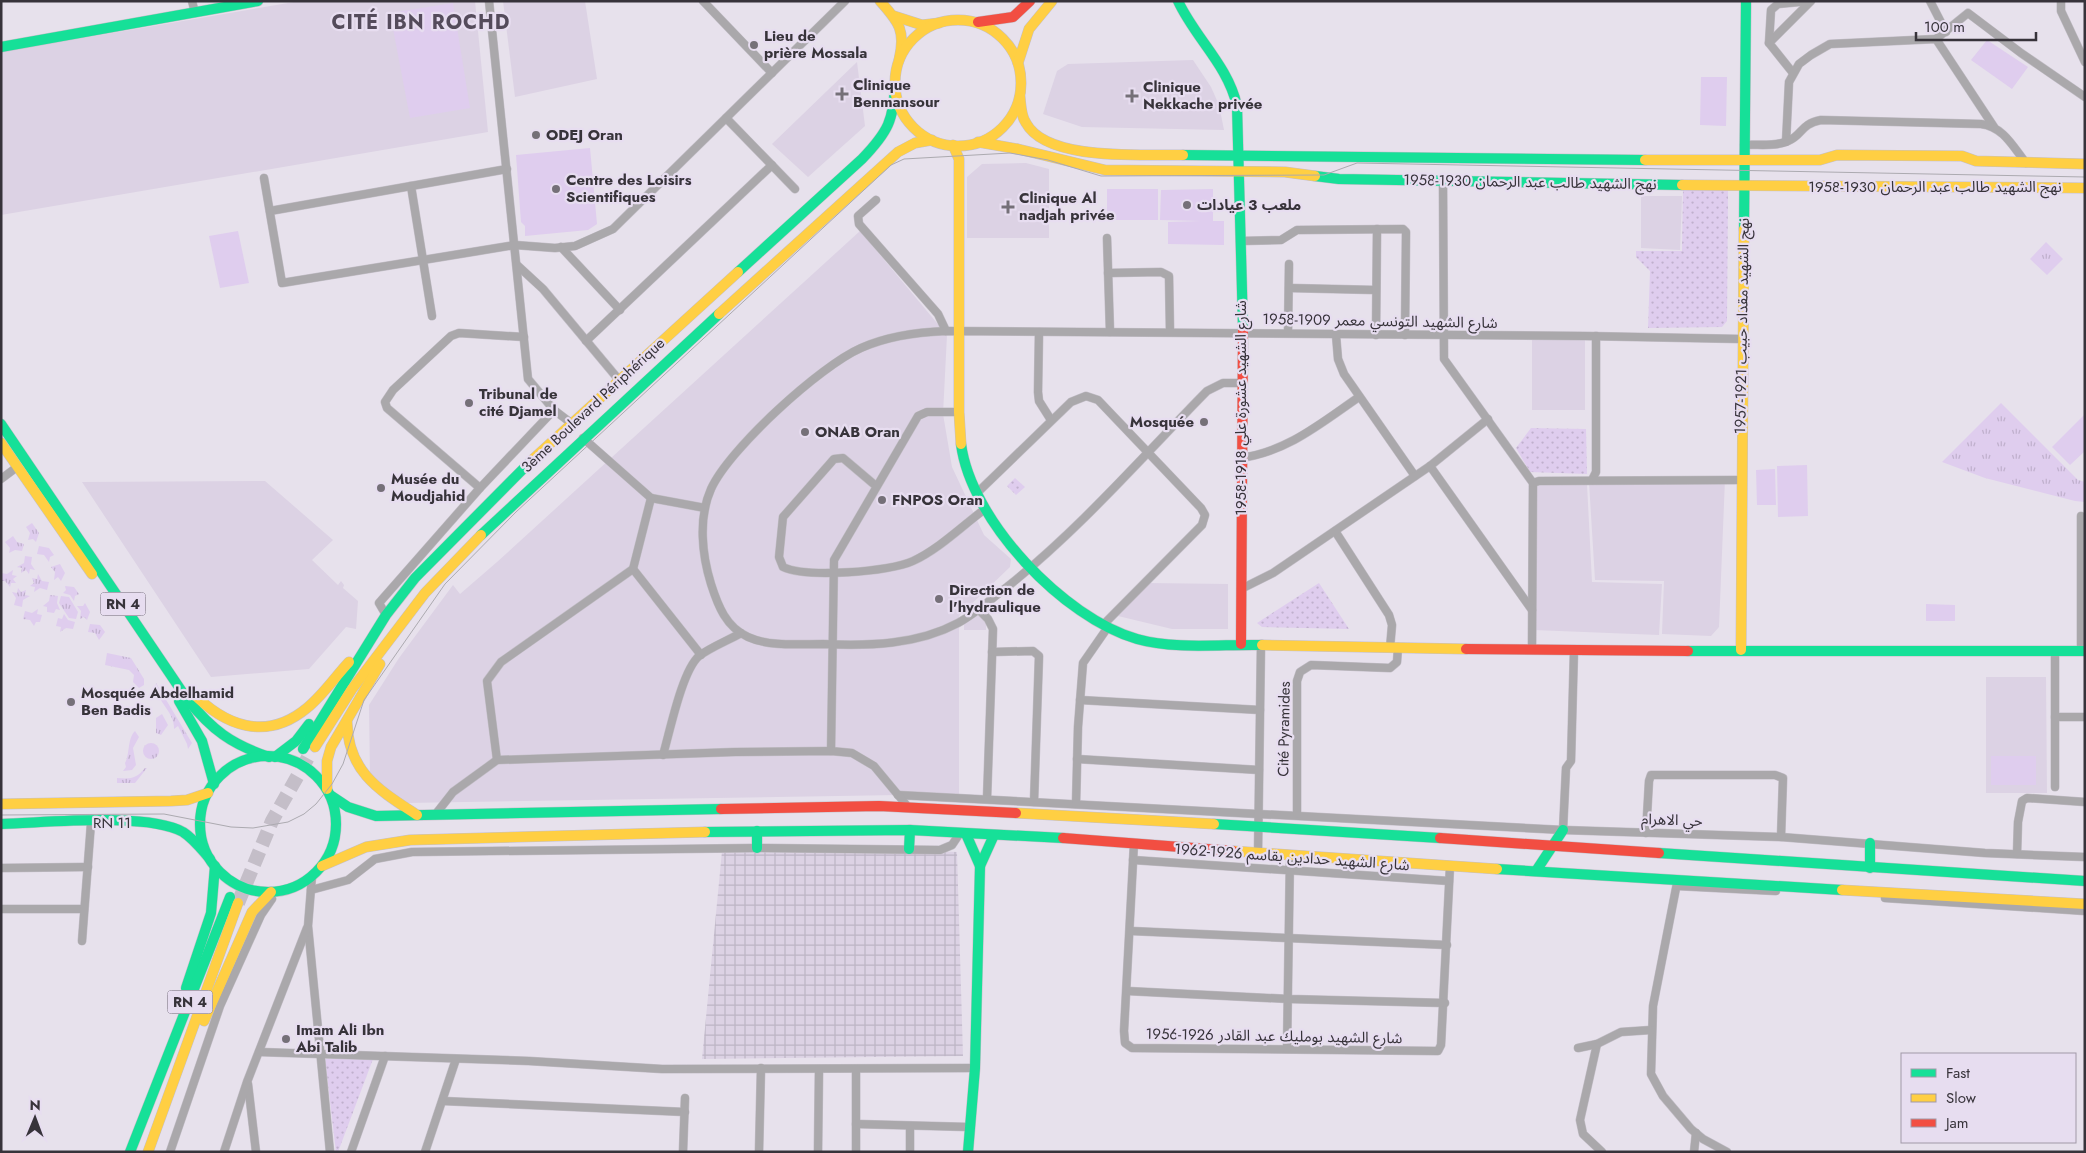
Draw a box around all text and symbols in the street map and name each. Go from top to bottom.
district label: CITÉ IBN ROCHD [331,7,511,37]
scale bar [1916,10,2036,42]
text: 100 m [1924,16,1965,38]
place label: Lieu de prière Mossala [764,25,867,64]
marker: Lieu de prière Mossala [748,39,760,51]
place label: Clinique Benmansour [853,74,941,113]
place label: Clinique Nekkache privée [1143,76,1263,115]
marker: Clinique Benmansour [835,87,849,101]
marker: Clinique Nekkache privée [1125,89,1139,103]
place label: ODEJ Oran [546,124,623,146]
marker: ODEJ Oran [530,129,542,141]
place label: Centre des Loisirs Scientifiques [566,169,692,208]
street label: نهج الشهيد طالب عبد الرحمان 1930-1958 [1403,169,1657,196]
street label: نهج الشهيد طالب عبد الرحمان 1930-1958 [1808,176,2062,199]
marker: Centre des Loisirs Scientifiques [550,183,562,195]
place label: Clinique Al nadjah privée [1019,187,1115,226]
place label: ملعب 3 عيادات [1197,194,1301,216]
marker: ملعب 3 عيادات [1181,199,1193,211]
marker: Clinique Al nadjah privée [1001,200,1015,214]
street label: نهج الشهيد مقداد حبيب 1921-1957 [1729,218,1756,434]
street label: شارع الشهيد عشورة علي 1918-1958 [1230,300,1253,516]
street label: شارع الشهيد التونسي معمر 1909-1958 [1262,308,1498,335]
street label: 3ème Boulevard Périphérique [516,332,670,478]
place label: Tribunal de cité Djamel [479,383,558,422]
marker: Tribunal de cité Djamel [463,397,475,409]
place label: Mosquée [1130,411,1194,433]
marker: Mosquée [1198,416,1210,428]
place label: ONAB Oran [815,421,900,443]
marker: ONAB Oran [799,426,811,438]
place label: Musée du Moudjahid [391,468,465,507]
marker: Musée du Moudjahid [375,482,387,494]
place label: FNPOS Oran [892,489,983,511]
marker: FNPOS Oran [876,494,888,506]
place label: Direction de l'hydraulique [949,579,1041,618]
road number: RN 4 [100,592,146,616]
marker: Direction de l'hydraulique [933,593,945,605]
street label: Cité Pyramides [1272,681,1296,777]
place label: Mosquée Abdelhamid Ben Badis [81,682,234,721]
marker: Mosquée Abdelhamid Ben Badis [65,696,77,708]
street label: حي الاهرام [1641,808,1703,833]
street label: RN 11 [93,812,131,834]
street label: شارع الشهيد حدادين بقاسم 1926-1962 [1173,838,1411,877]
road number: RN 4 [168,990,212,1014]
place label: Imam Ali Ibn Abi Talib [295,1019,384,1058]
street label: شارع الشهيد بومليك عبد القادر 1926-1956 [1145,1023,1403,1050]
marker: Imam Ali Ibn Abi Talib [280,1033,292,1045]
legend [1901,1053,2076,1143]
text: Fast [1946,1062,1970,1084]
text: Slow [1946,1087,1977,1109]
north arrow [10,1093,60,1143]
text: N [29,1095,41,1115]
text: Jam [1944,1112,1969,1134]

